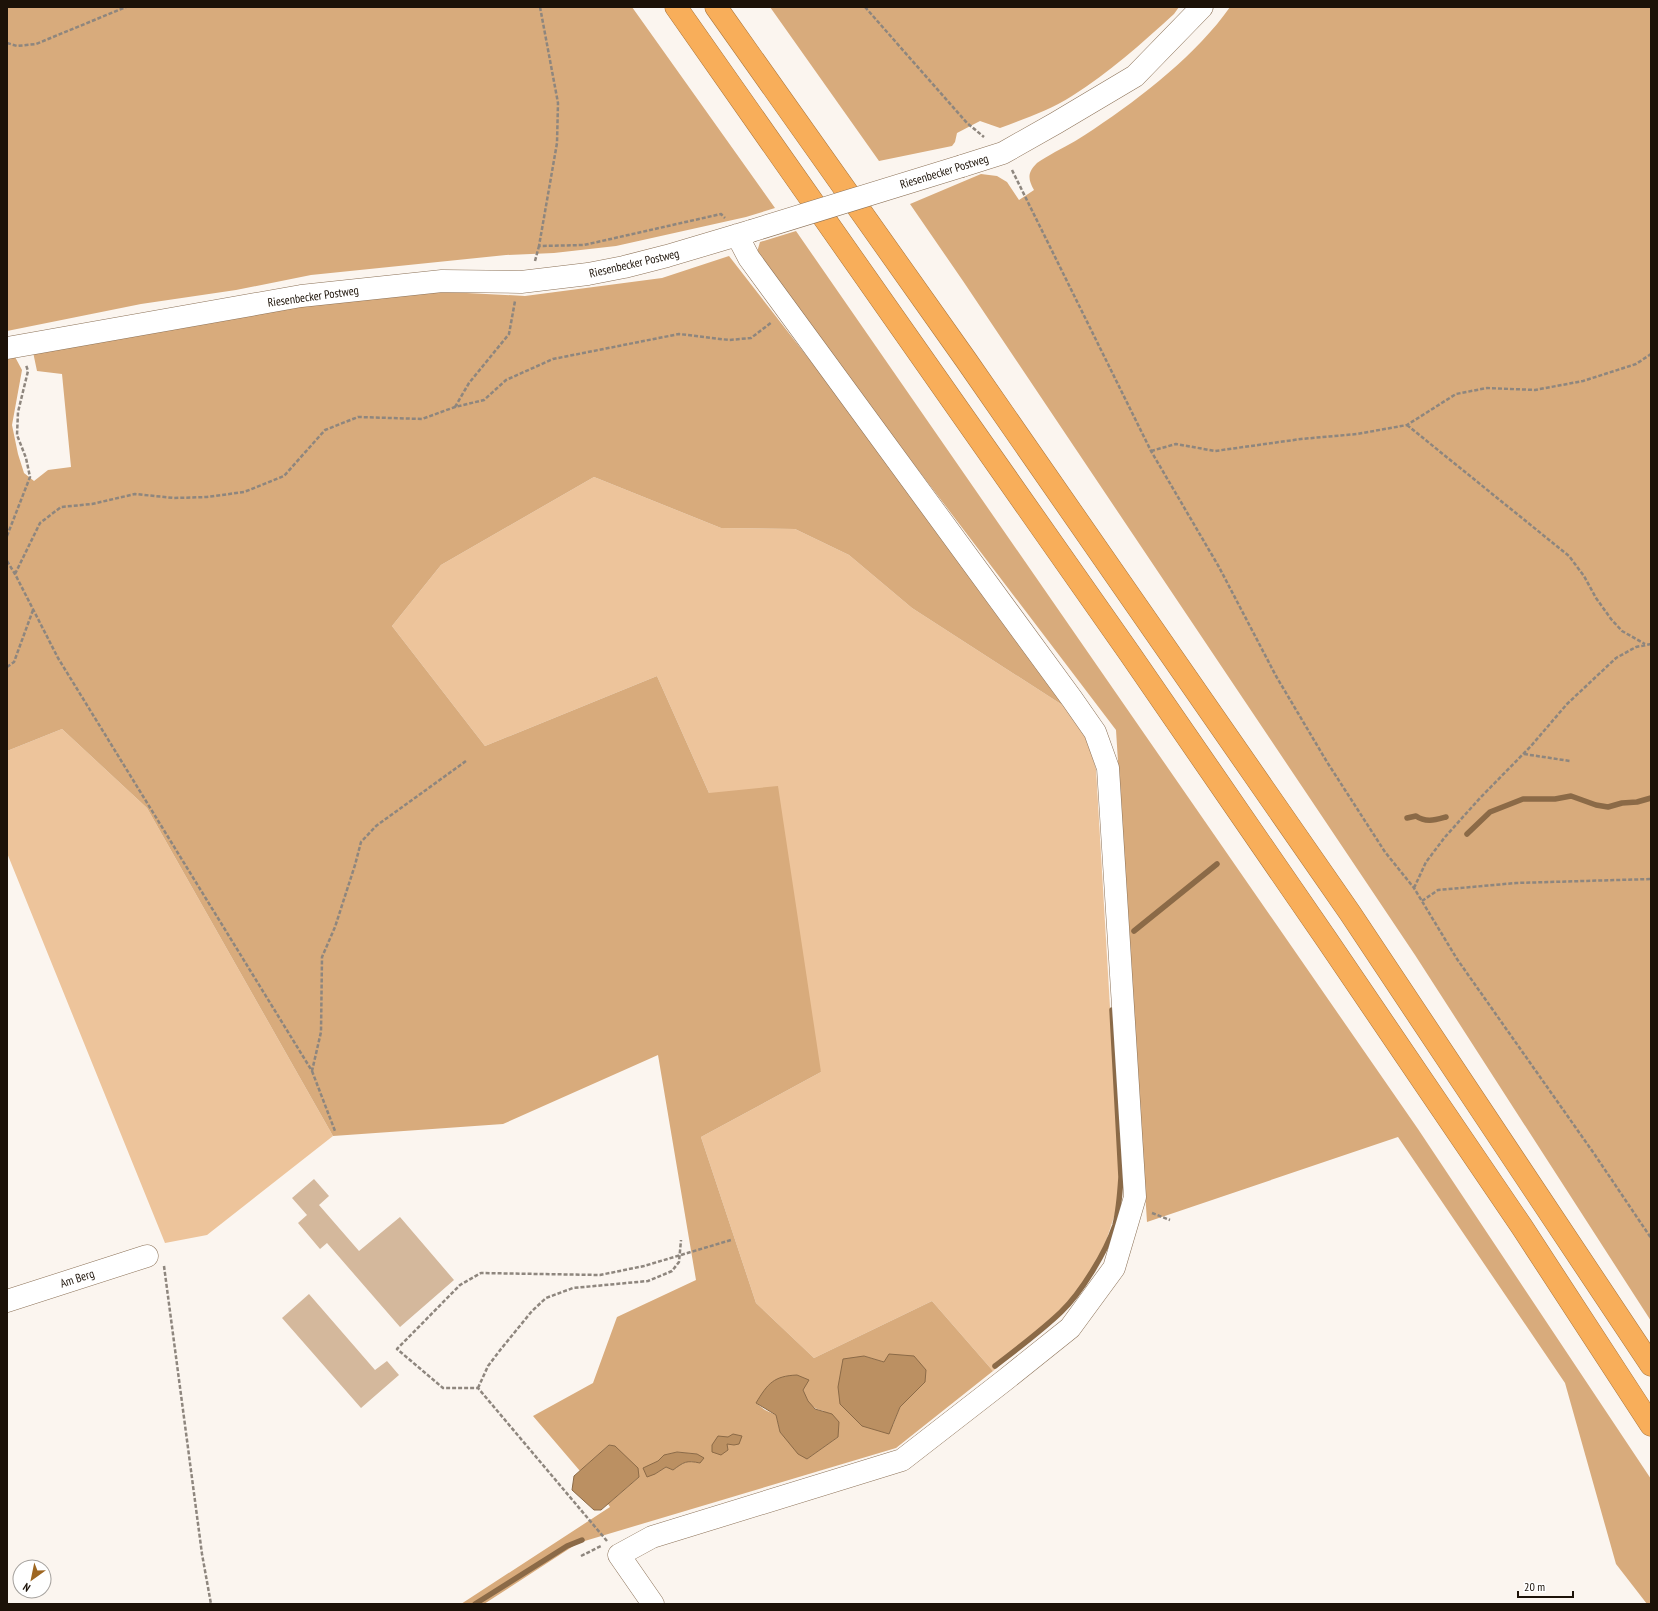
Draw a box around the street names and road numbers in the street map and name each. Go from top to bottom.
street label: Riesenbecker Postweg [898,150,990,192]
street label: Riesenbecker Postweg [588,245,680,281]
street label: Riesenbecker Postweg [266,282,360,310]
street label: Am Berg [58,1265,96,1291]

